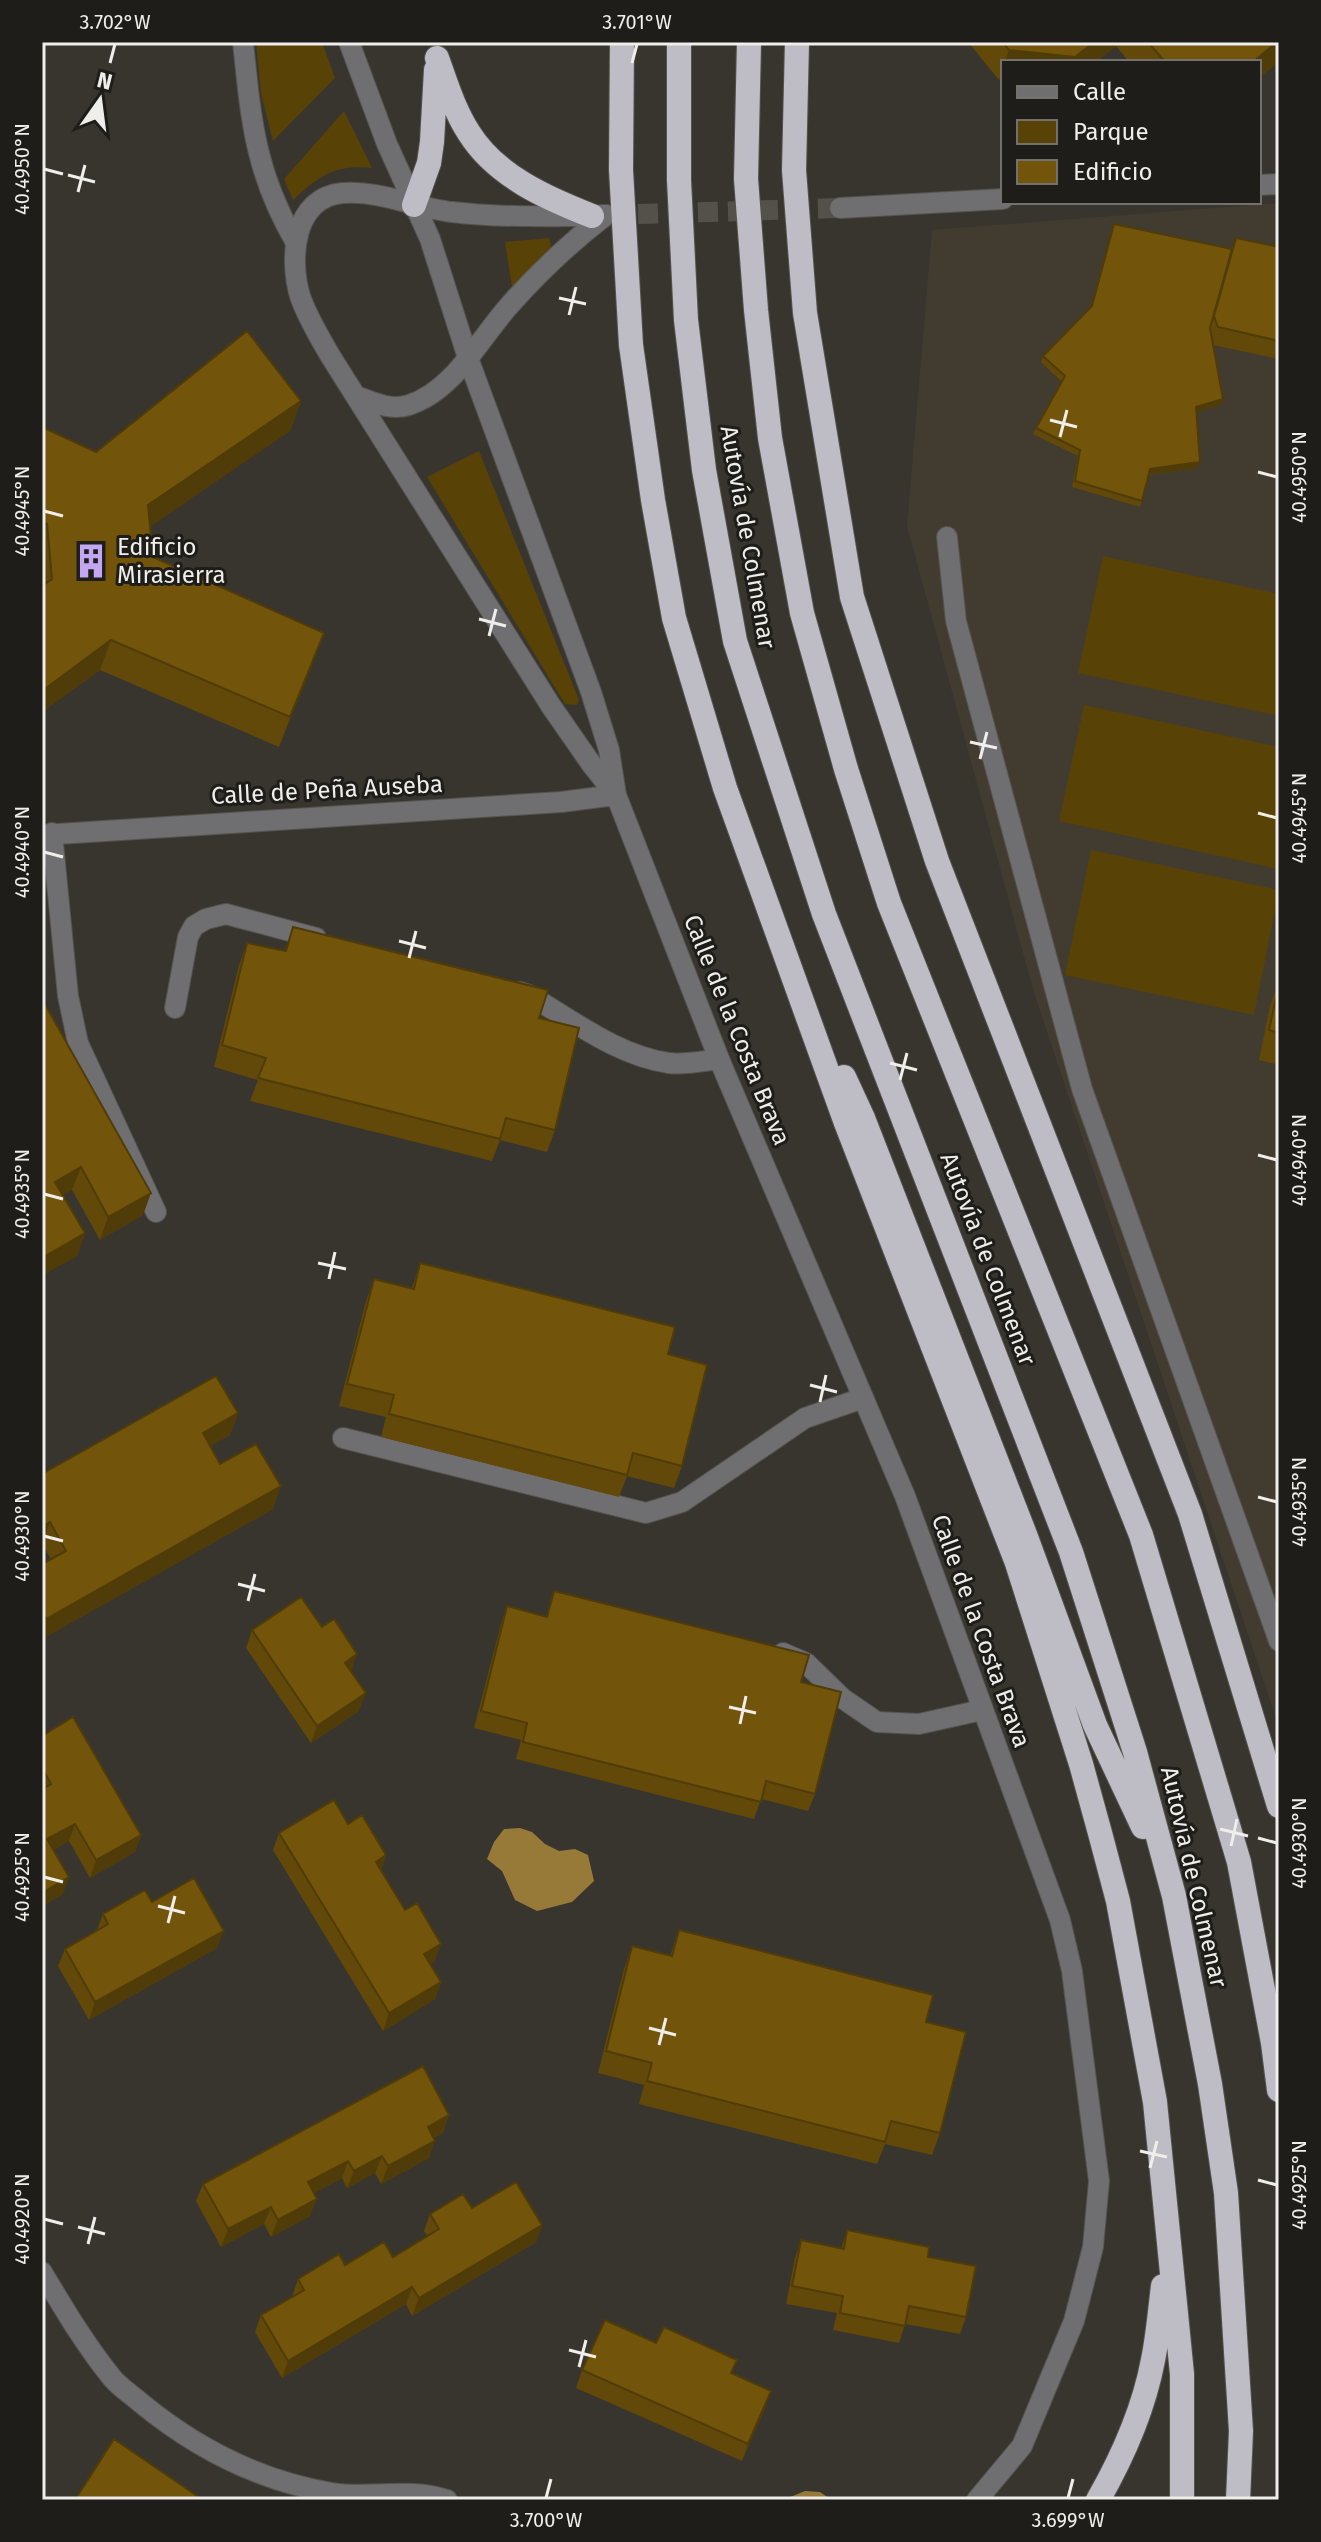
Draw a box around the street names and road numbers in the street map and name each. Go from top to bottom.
street label: Autovía de Colmenar [715,423,782,651]
street label: Calle de Peña Auseba [210,770,444,810]
street label: Calle de la Costa Brava [678,911,796,1149]
street label: Autovía de Colmenar [934,1149,1042,1370]
street label: Calle de la Costa Brava [926,1511,1036,1751]
street label: Autovía de Colmenar [1155,1764,1233,1991]

